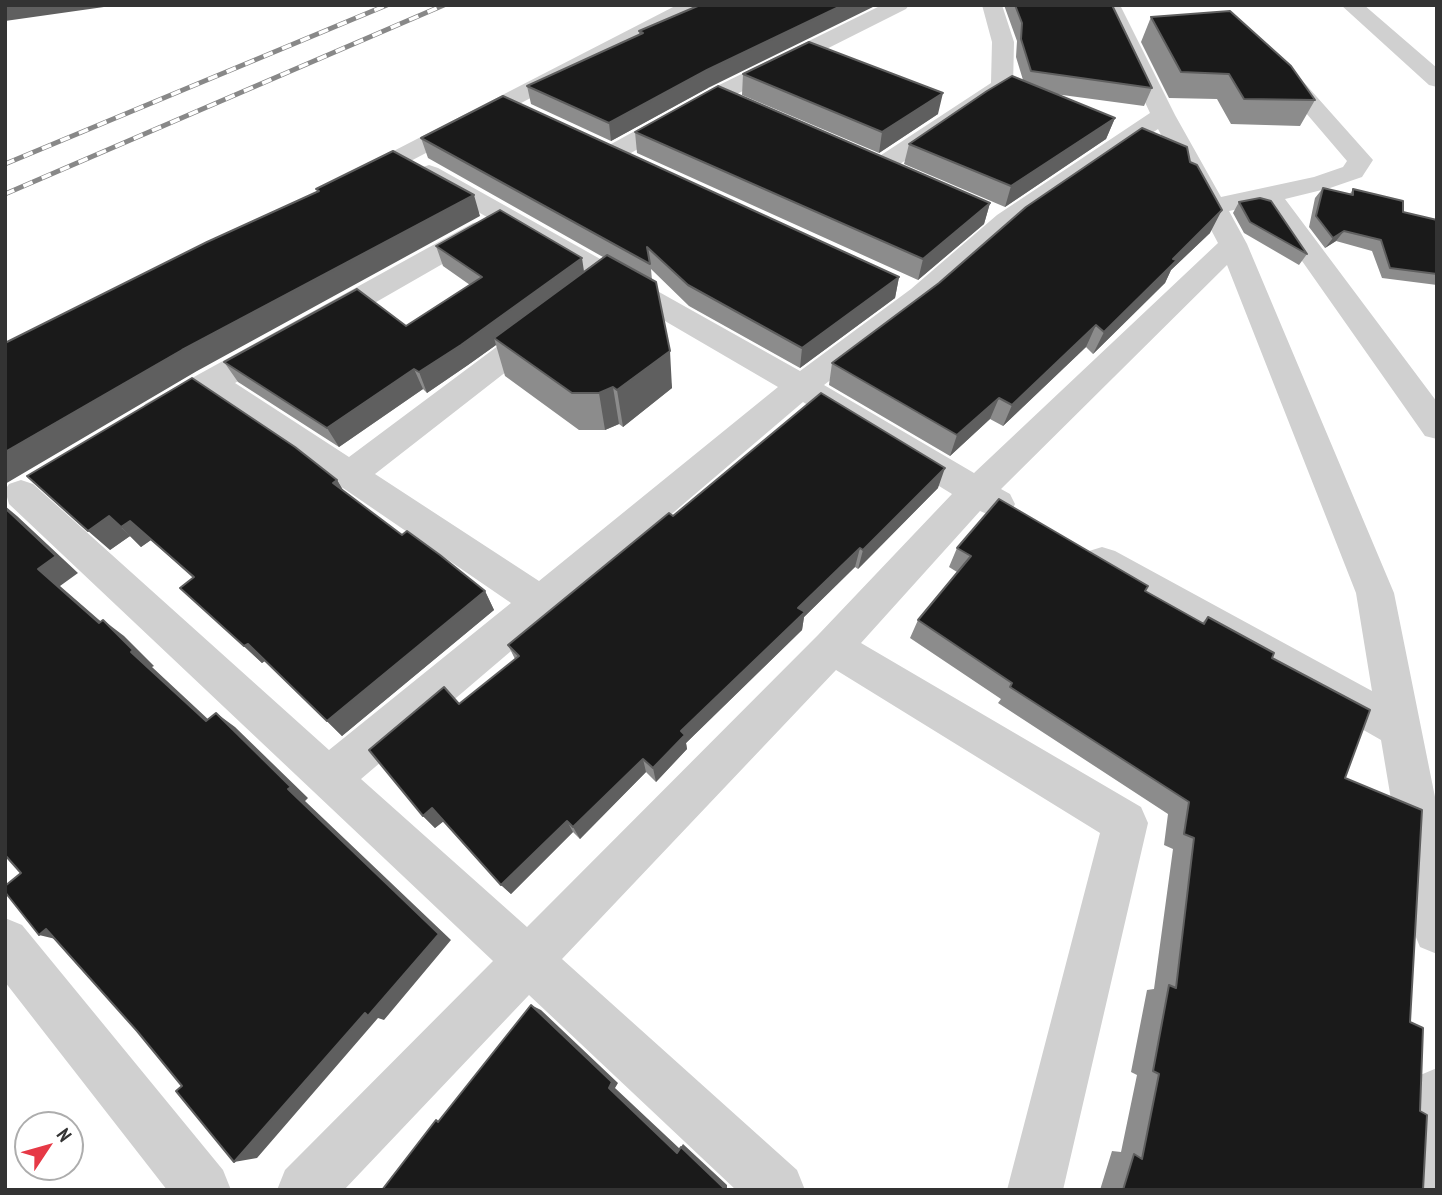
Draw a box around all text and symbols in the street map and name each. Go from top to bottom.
north arrow [14,1111,84,1181]
text: N [52,1124,77,1146]

